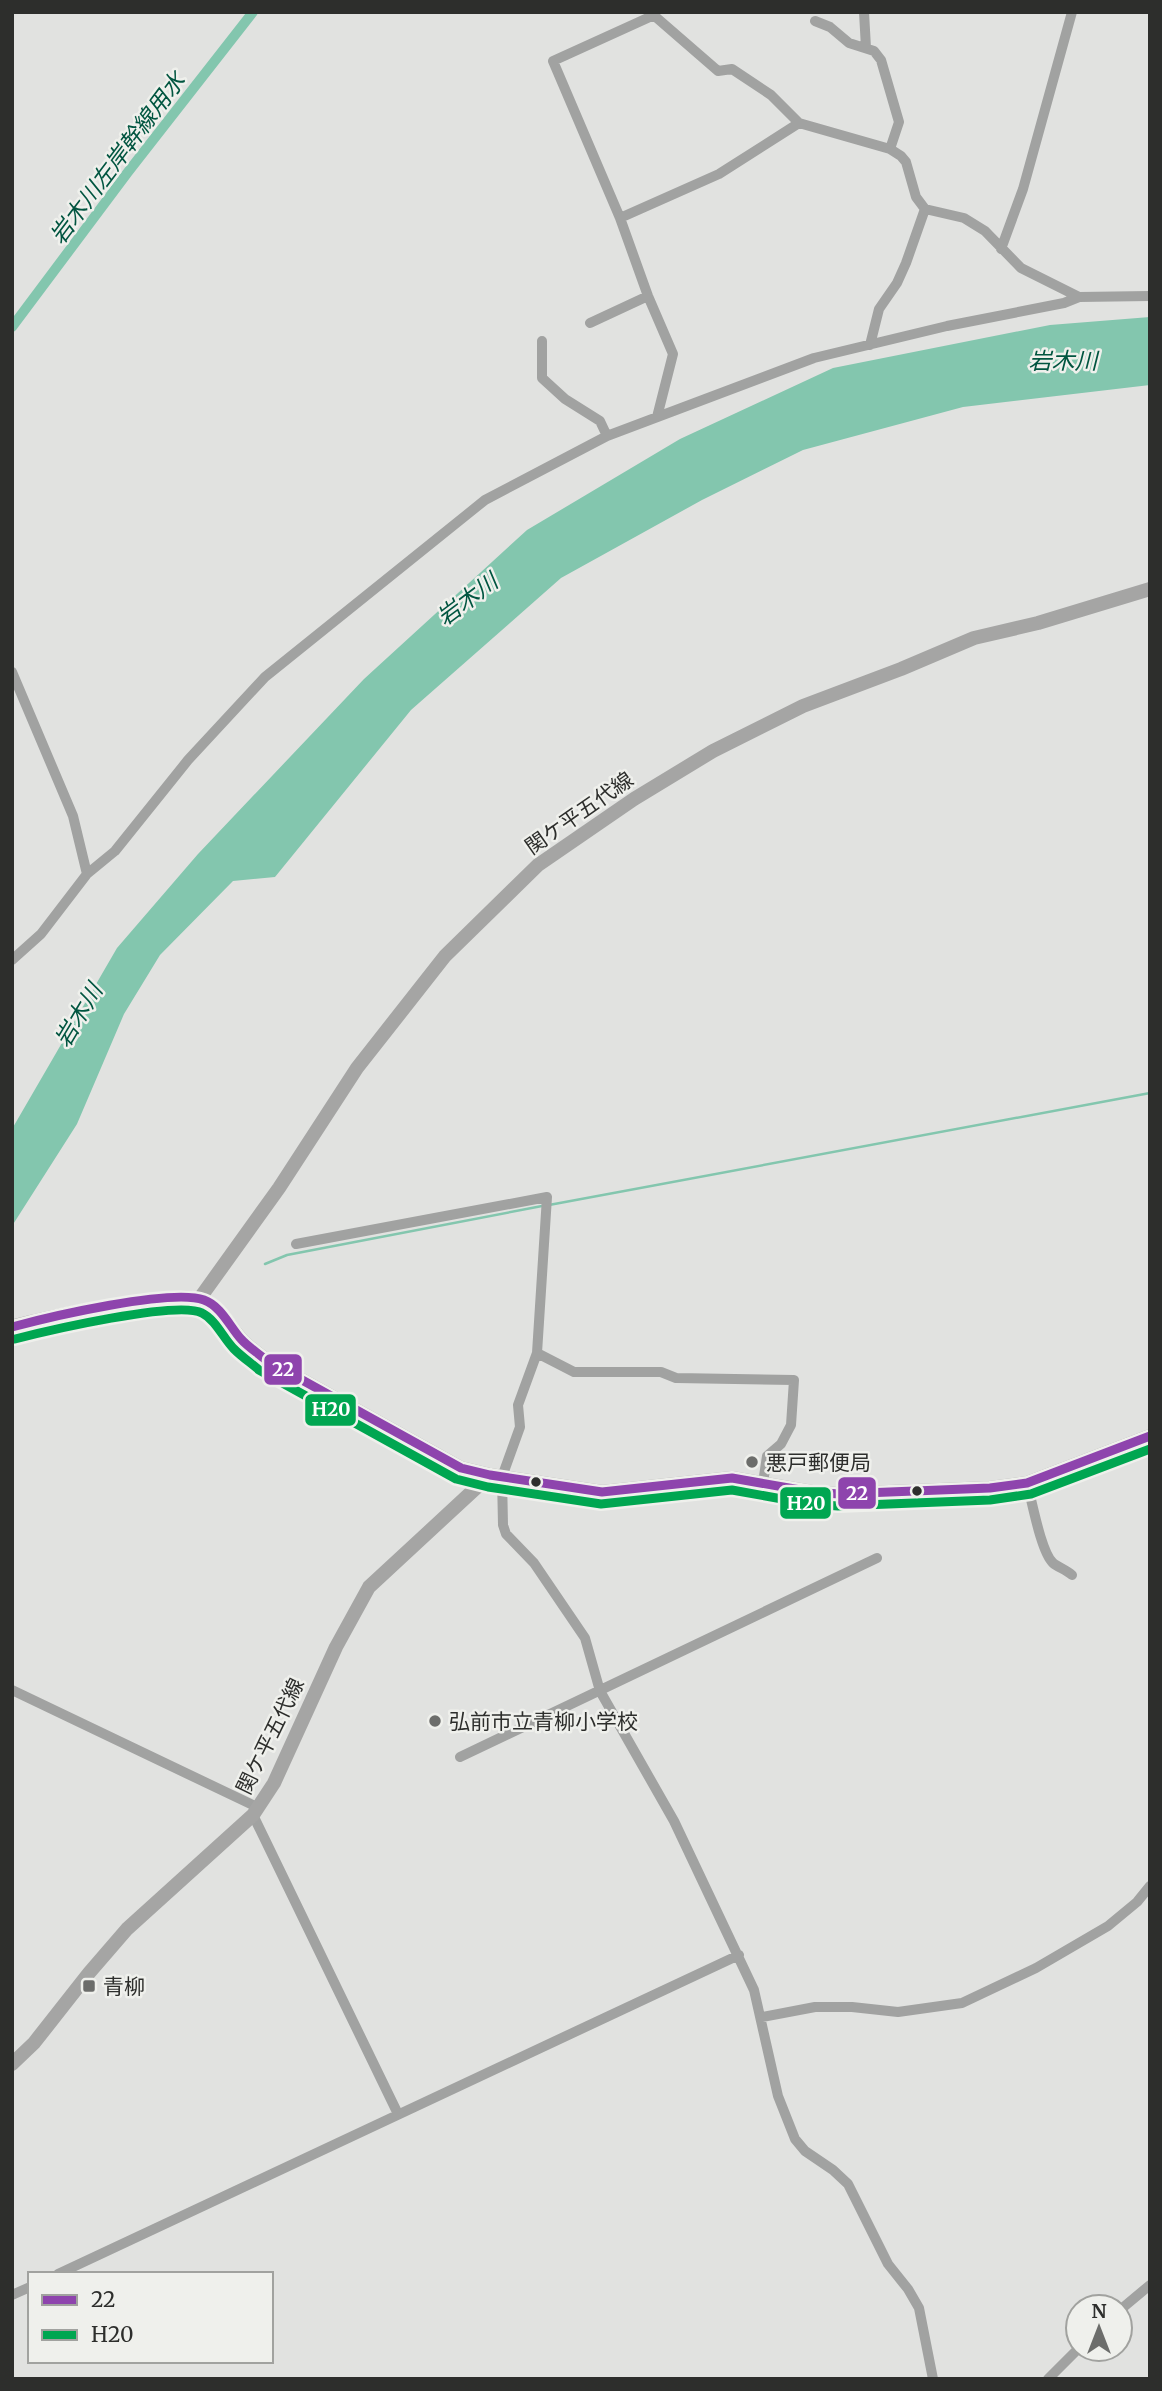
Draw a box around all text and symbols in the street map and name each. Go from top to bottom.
water label: 岩木川左岸幹線用水 [43,64,193,249]
water label: 岩木川 [1029,346,1101,375]
water label: 岩木川 [431,565,506,631]
street label: 関ケ平五代線 [520,766,638,860]
water label: 岩木川 [48,975,110,1052]
line badge: 22 [263,1353,303,1386]
text: 22 [272,1357,294,1381]
line badge: H20 [304,1393,357,1427]
text: H20 [311,1397,351,1421]
place label: 悪戸郵便局 [766,1449,871,1476]
marker: 悪戸郵便局 [744,1454,760,1470]
unlabelled marker [529,1475,543,1489]
line badge: 22 [837,1476,877,1510]
text: 22 [846,1481,868,1505]
unlabelled marker [910,1484,924,1498]
line badge: H20 [779,1486,832,1520]
text: H20 [786,1491,826,1515]
street label: 関ケ平五代線 [230,1673,310,1799]
place label: 弘前市立青柳小学校 [449,1708,638,1735]
marker: 弘前市立青柳小学校 [427,1713,443,1729]
place label: 青柳 [103,1973,145,2000]
marker: 青柳 [81,1978,97,1994]
legend [28,2272,273,2363]
text: 22 [91,2286,116,2313]
north arrow [1064,2293,1134,2363]
text: N [1091,2299,1107,2323]
text: H20 [91,2321,133,2348]

